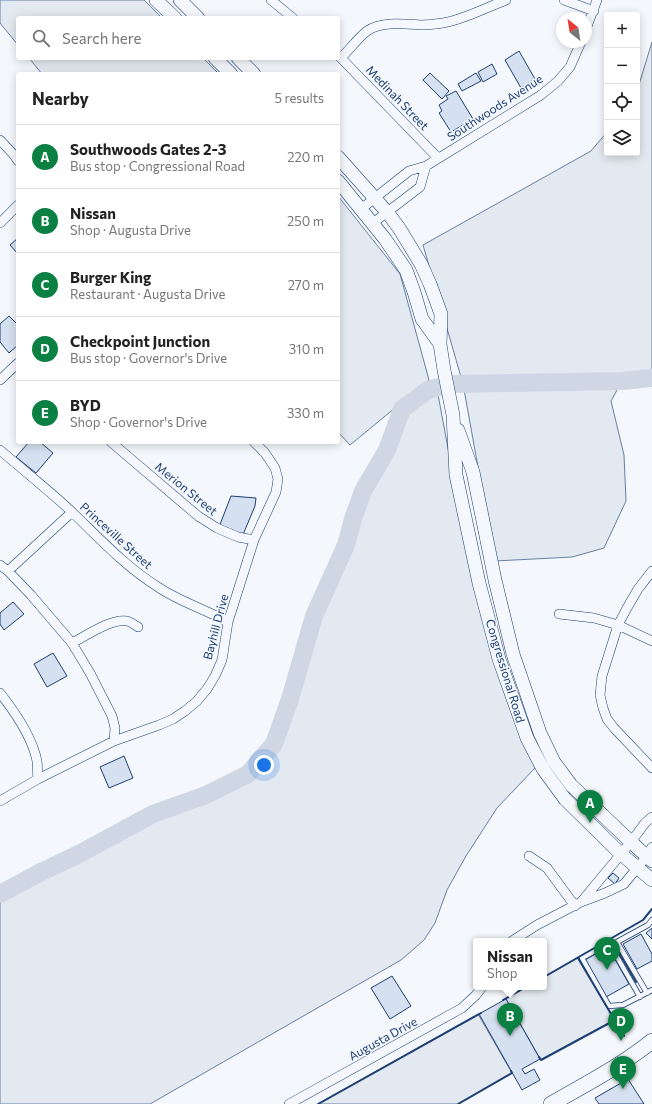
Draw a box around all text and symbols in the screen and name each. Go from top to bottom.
north arrow [556,12,592,48]
map controls [604,12,640,156]
button: + [604,12,640,48]
search box [16,16,340,60]
icon: search [30,27,52,49]
text: Search here [62,29,141,47]
button: − [604,48,640,84]
street label: Medinah Street [363,62,432,132]
street label: Southwoods Avenue [444,71,545,143]
button: locate [604,84,640,120]
text: Nearby [32,88,89,109]
text: 5 results [274,90,324,106]
button: layers [604,120,640,156]
text: Southwoods Gates 2-3 [70,140,227,158]
text: A [40,149,50,165]
text: 220 m [287,149,324,165]
text: Bus stop · Congressional Road [70,158,245,174]
text: Nissan [70,204,116,222]
text: B [41,213,49,229]
text: 250 m [287,213,324,229]
text: Shop · Augusta Drive [70,222,191,238]
text: Burger King [70,268,151,286]
text: C [41,277,49,293]
text: 270 m [288,277,324,293]
text: Restaurant · Augusta Drive [70,286,225,302]
text: Checkpoint Junction [70,332,210,350]
text: D [40,341,50,357]
text: 310 m [289,341,324,357]
text: Bus stop · Governor's Drive [70,350,227,366]
text: BYD [70,396,101,414]
text: E [41,405,49,421]
text: 330 m [287,405,324,421]
text: Shop · Governor's Drive [70,414,207,430]
street label: Merion Street [153,459,221,518]
street label: Princeville Street [78,499,156,571]
street label: Bayhill Drive [200,592,231,661]
street label: Congressional Road [484,617,528,724]
your location [254,755,274,775]
pin: A [577,790,603,823]
pin: C [594,937,620,970]
popup [473,938,547,990]
text: Nissan [487,947,533,965]
text: Shop [487,965,518,981]
pin: B [497,1003,523,1036]
pin: D [608,1008,634,1041]
street label: Augusta Drive [346,1014,419,1063]
pin: E [610,1056,636,1089]

